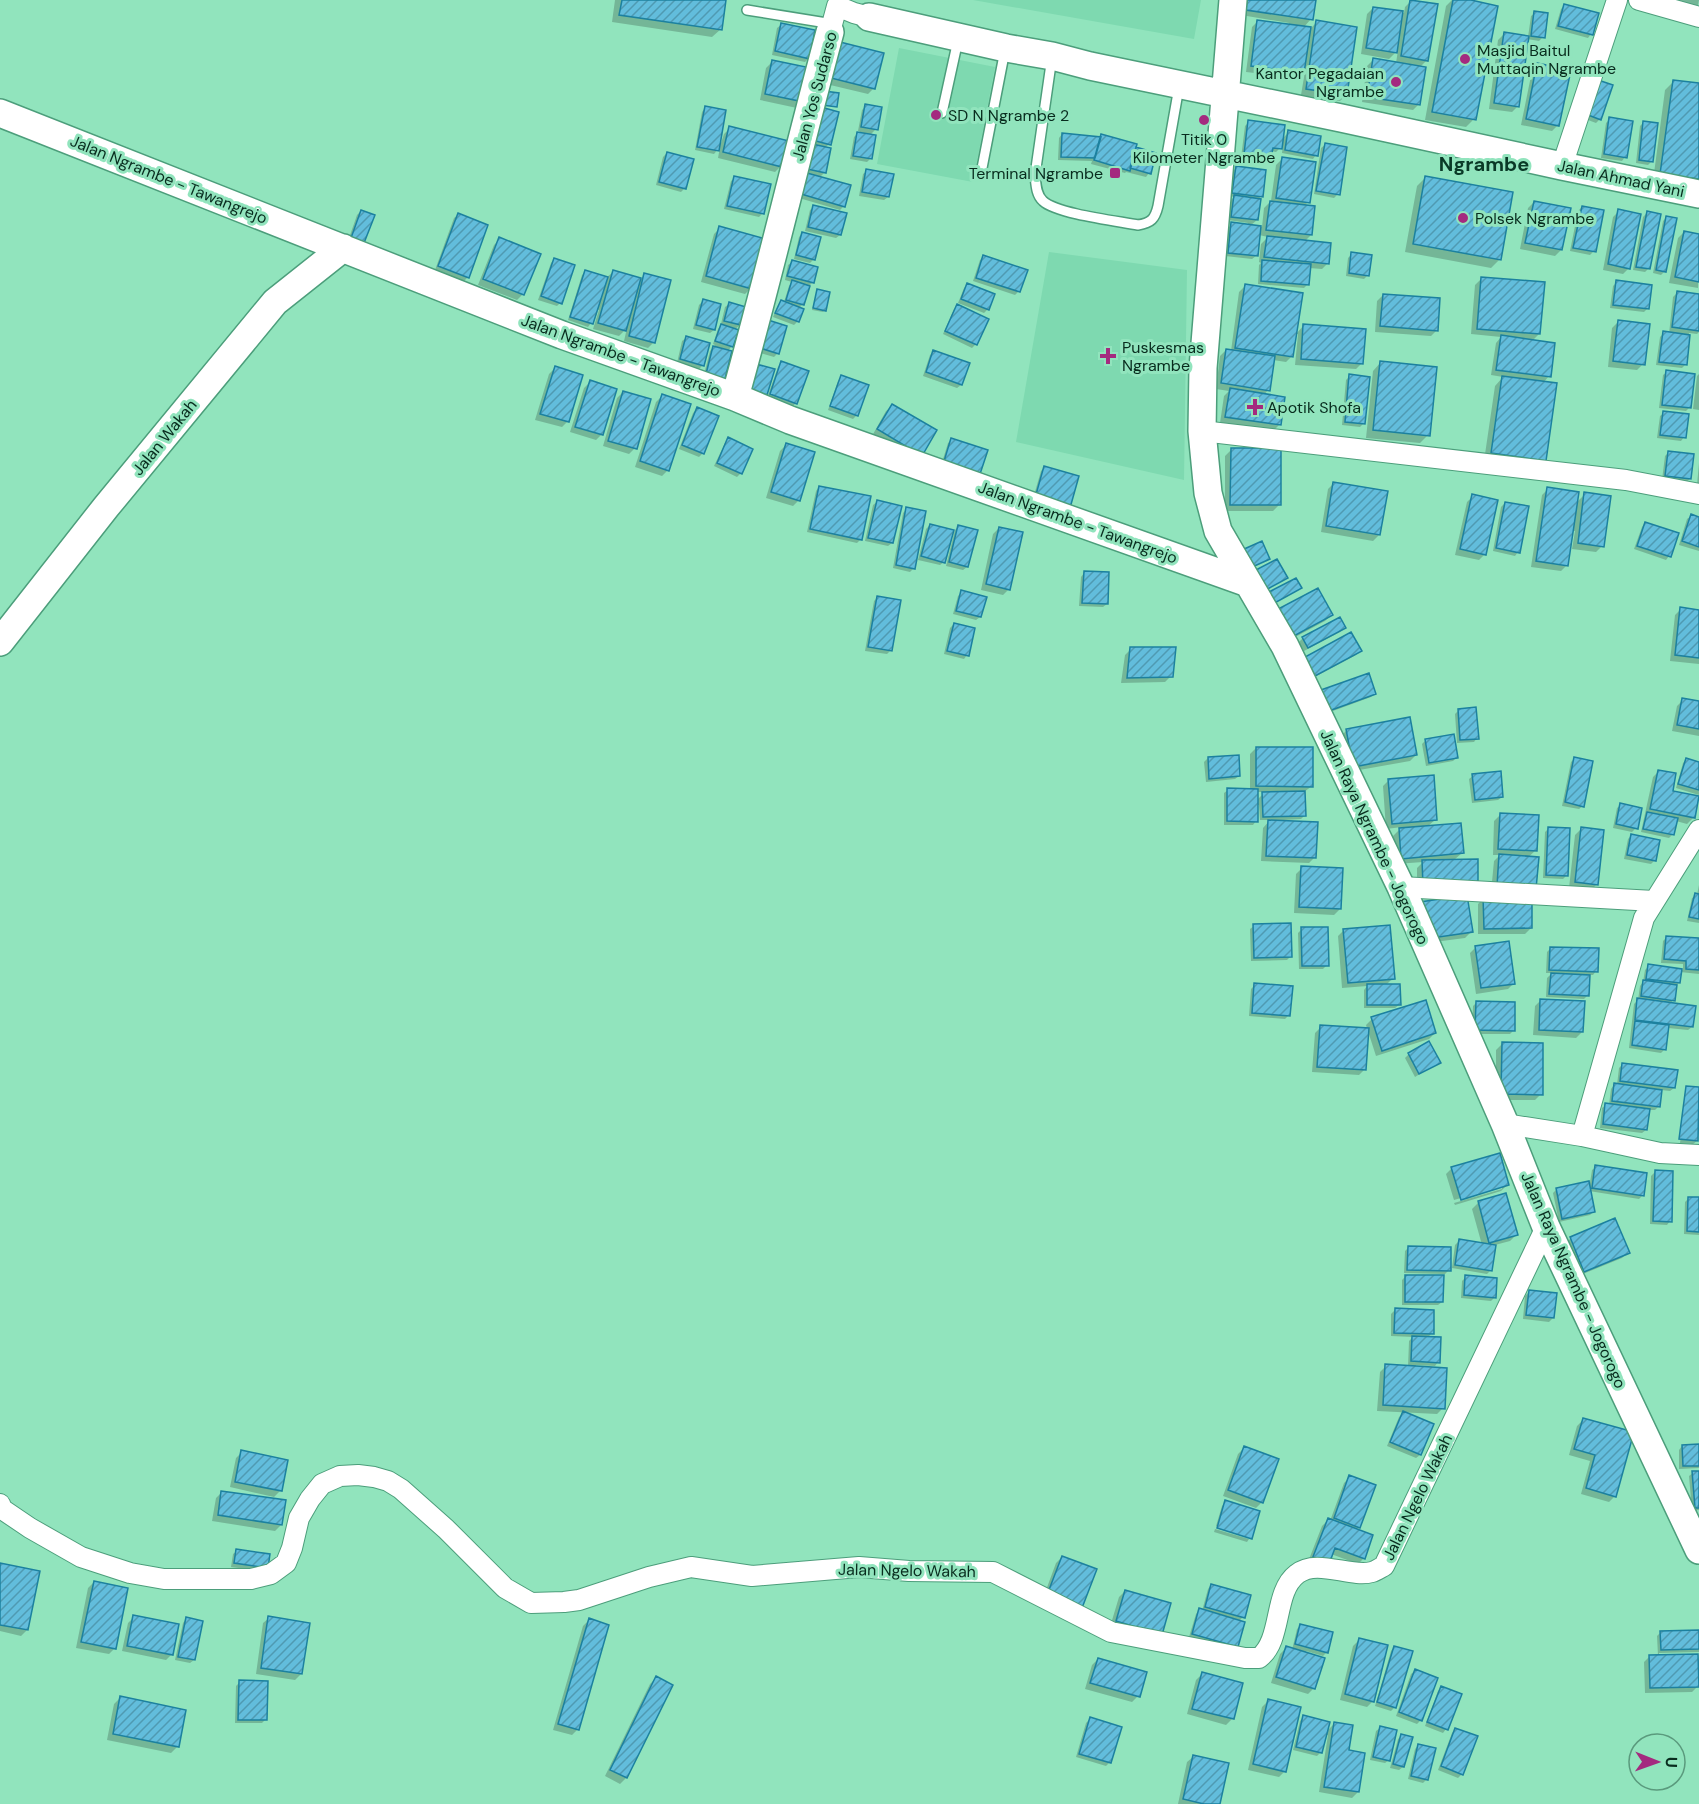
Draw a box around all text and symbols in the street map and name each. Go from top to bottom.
street label: Jalan Yos Sudarso [787,29,842,163]
place label: Masjid Baitul Muttaqin Ngrambe [1477,40,1616,79]
marker: Masjid Baitul Muttaqin Ngrambe [1458,52,1472,66]
place label: Kantor Pegadaian Ngrambe [1255,63,1384,102]
marker: Kantor Pegadaian Ngrambe [1389,75,1403,89]
place label: SD N Ngrambe 2 [948,105,1069,126]
marker: SD N Ngrambe 2 [929,108,943,122]
marker: Titik 0 Kilometer Ngrambe [1197,113,1211,127]
place label: Titik 0 Kilometer Ngrambe [1133,129,1275,168]
street label: Jalan Ngrambe - Tawangrejo [67,130,270,229]
district label: Ngrambe [1439,151,1529,177]
street label: Jalan Ahmad Yani [1555,155,1686,202]
place label: Terminal Ngrambe [969,163,1103,184]
marker: Terminal Ngrambe [1108,166,1122,180]
place label: Polsek Ngrambe [1475,208,1594,229]
marker: Polsek Ngrambe [1456,211,1470,225]
street label: Jalan Ngrambe - Tawangrejo [518,310,723,401]
place label: Puskesmas Ngrambe [1122,337,1204,376]
marker: Puskesmas Ngrambe [1099,347,1117,365]
street label: Jalan Wakah [127,395,201,480]
place label: Apotik Shofa [1267,397,1361,418]
marker: Apotik Shofa [1248,400,1262,414]
street label: Jalan Ngrambe - Tawangrejo [975,477,1180,568]
street label: Jalan Raya Ngrambe - Jogorogo [1315,726,1434,948]
street label: Jalan Raya Ngrambe - Jogorogo [1516,1169,1631,1392]
street label: Jalan Ngelo Wakah [1378,1431,1457,1564]
street label: Jalan Ngelo Wakah [838,1559,976,1582]
north arrow [1627,1732,1687,1792]
text: U [1661,1757,1682,1768]

